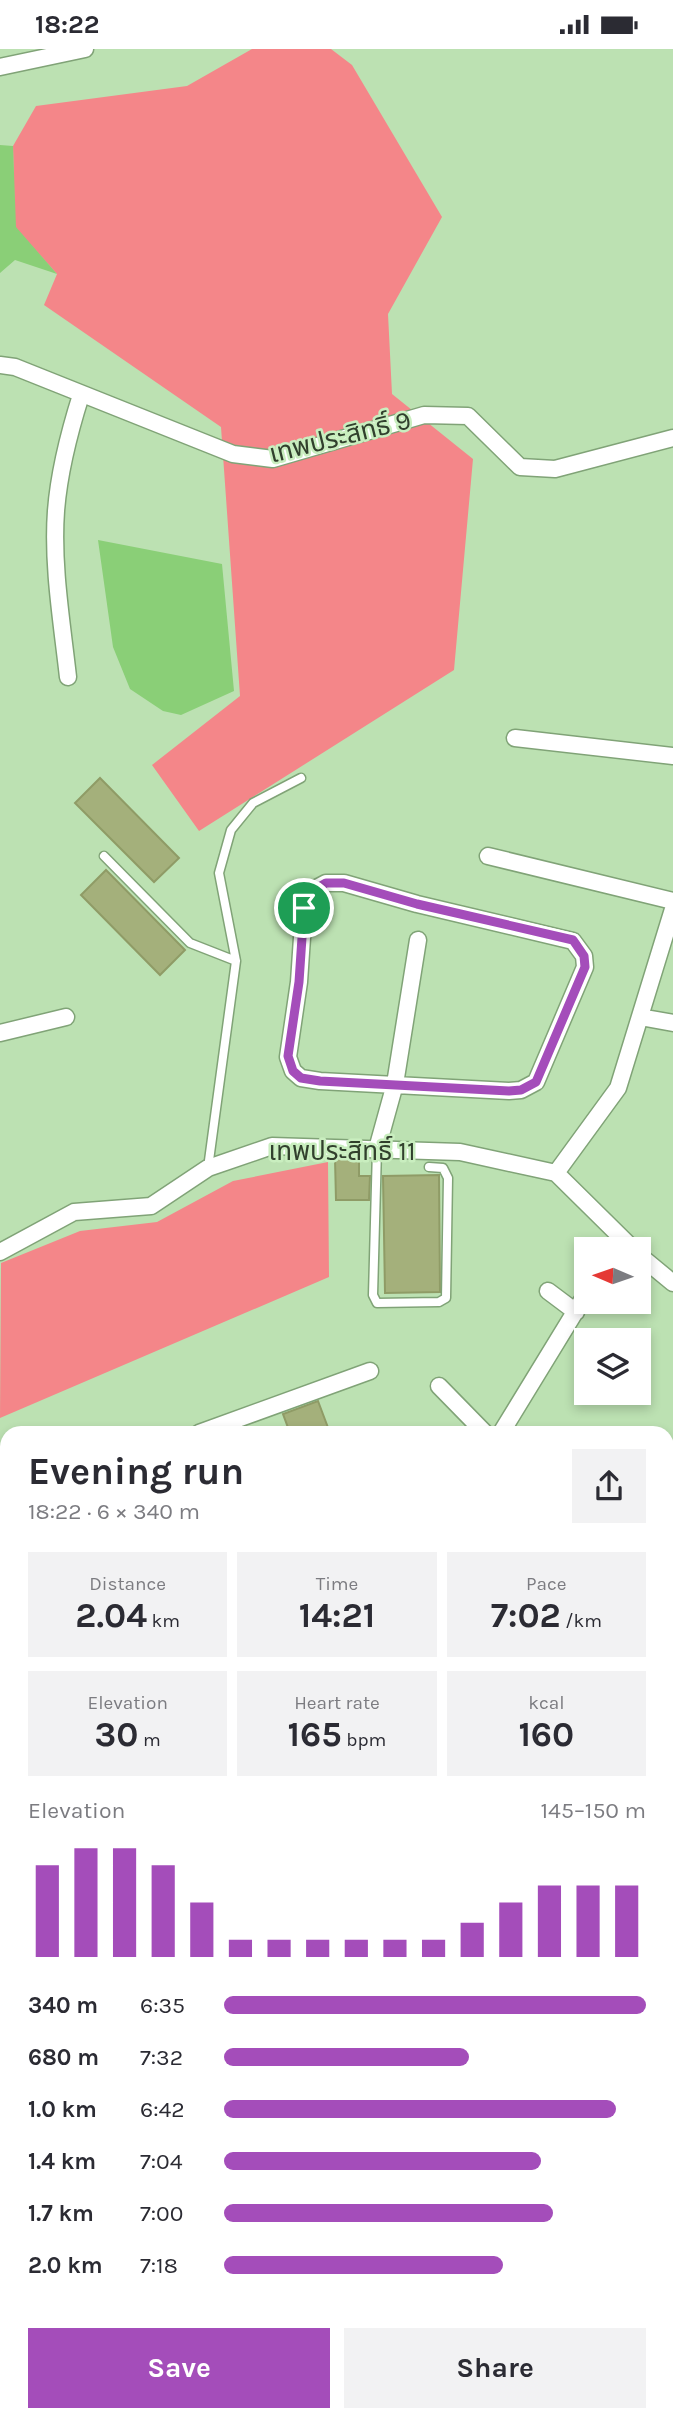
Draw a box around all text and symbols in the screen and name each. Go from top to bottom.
text: 18:22 [35,9,100,40]
street label: เทพประสิทธิ์ 9 [266,404,414,470]
pin [274,878,334,938]
icon: arrive [285,889,323,927]
street label: เทพประสิทธิ์ 11 [269,1135,416,1167]
north arrow [574,1237,651,1314]
map controls [574,1237,651,1405]
button: layers [574,1328,651,1405]
text: Evening run [28,1449,244,1494]
button: share [572,1449,646,1523]
text: 18:22 · 6 × 340 m [28,1498,200,1525]
text: Distance [89,1573,166,1595]
text: Time [316,1573,358,1595]
text: Pace [526,1573,567,1595]
text: 2.04 [75,1595,147,1636]
text: 14:21 [299,1595,375,1636]
text: 7:02 [491,1595,561,1636]
text: km [147,1610,180,1632]
text: /km [561,1610,602,1632]
text: Elevation [87,1692,168,1714]
text: Heart rate [294,1692,380,1714]
text: kcal [528,1692,564,1714]
text: 30 [95,1714,138,1755]
text: 165 [288,1714,342,1755]
text: 160 [518,1714,574,1755]
text: m [138,1729,161,1751]
text: bpm [342,1729,386,1751]
text: Elevation [28,1797,125,1824]
text: 145–150 m [540,1797,646,1824]
text: 340 m [28,1992,98,2019]
text: 6:35 [140,1992,185,2019]
text: 680 m [28,2044,99,2071]
text: 7:32 [140,2044,183,2071]
text: 1.0 km [28,2096,97,2123]
text: 6:42 [140,2096,185,2123]
text: 1.4 km [28,2148,96,2175]
text: 7:04 [140,2148,183,2175]
text: 1.7 km [28,2200,94,2227]
text: 7:00 [140,2200,183,2227]
text: 2.0 km [28,2252,103,2279]
text: 7:18 [140,2252,178,2279]
button: Save [28,2328,330,2408]
button: Share [344,2328,646,2408]

